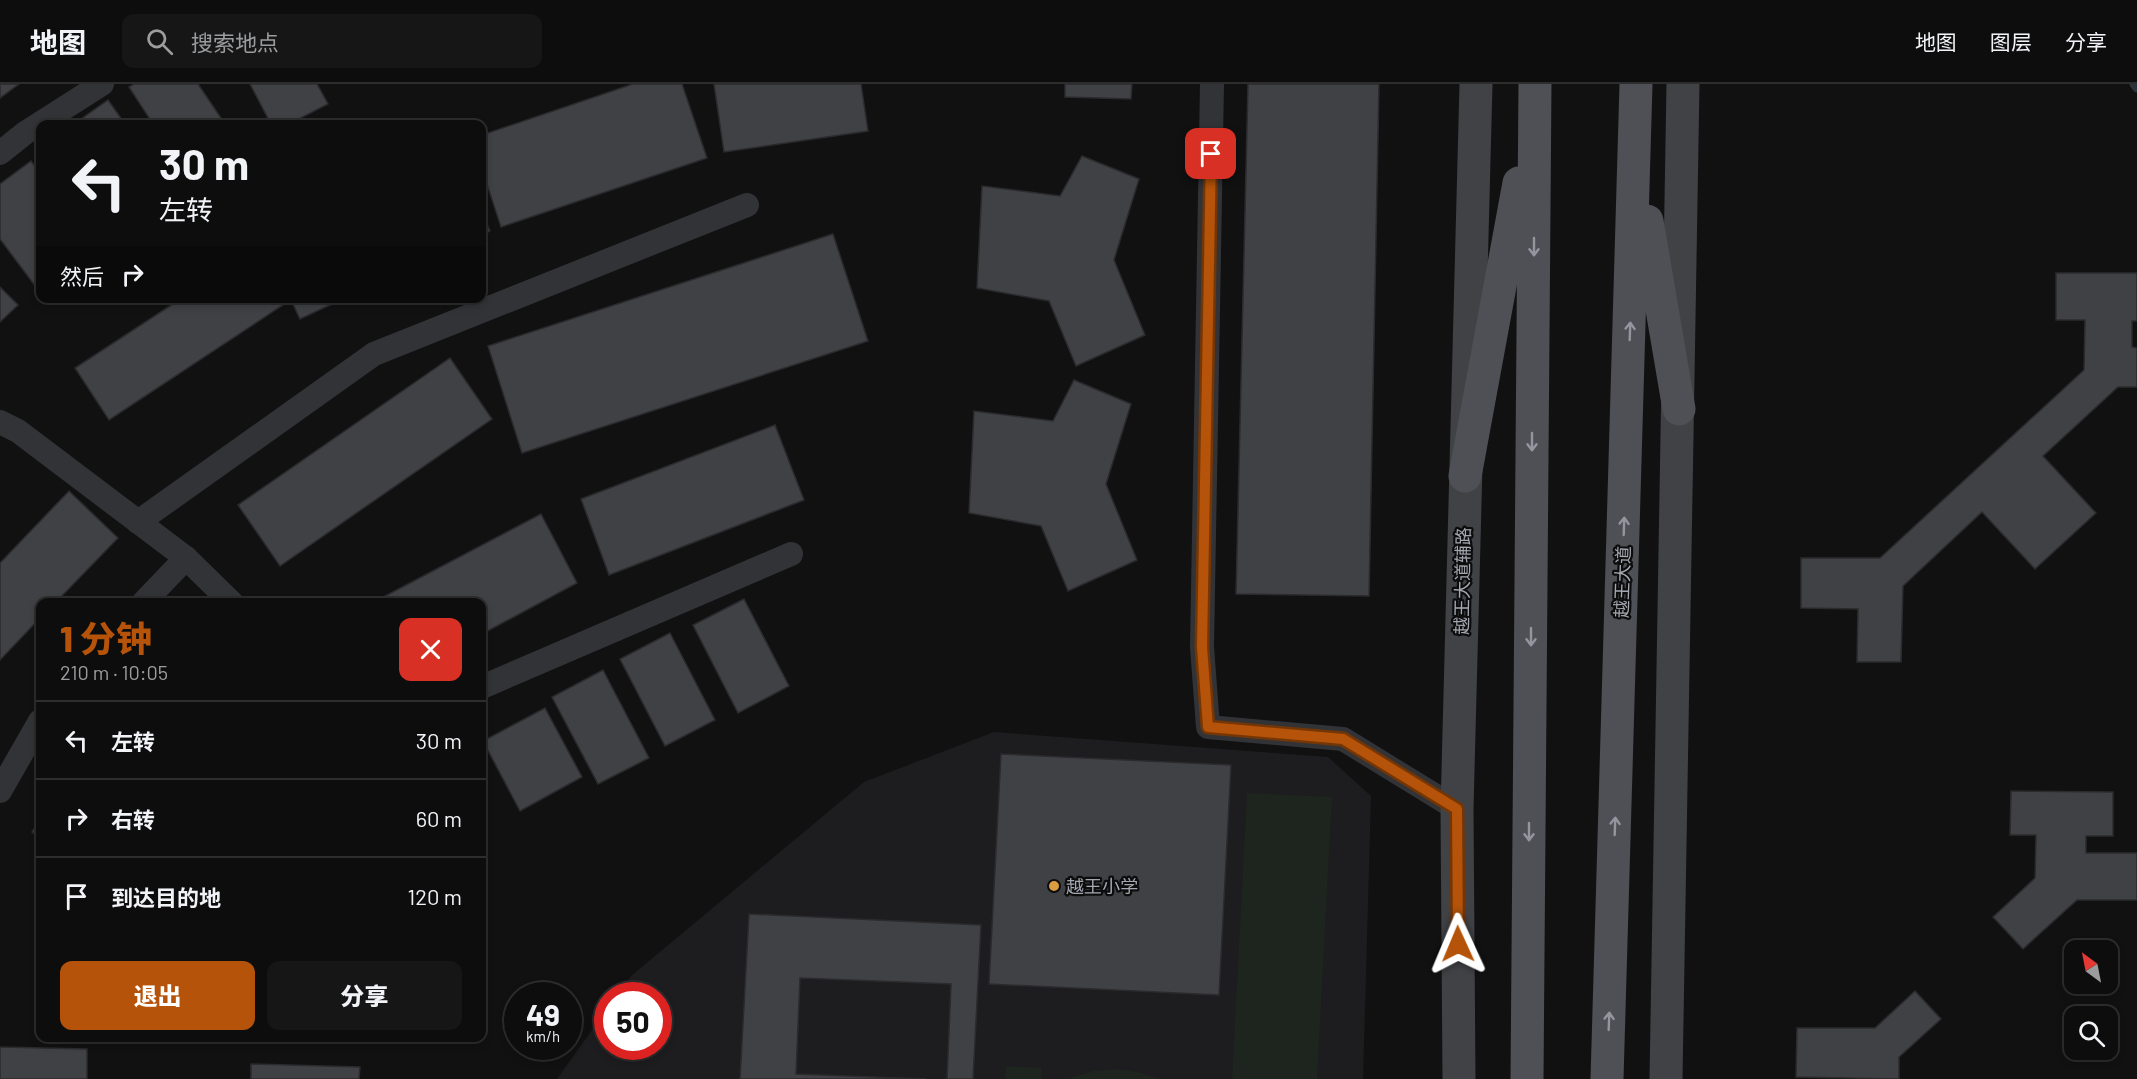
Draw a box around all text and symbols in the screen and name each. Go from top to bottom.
search box [122,14,542,68]
text: 地图 [30,25,86,59]
icon: search [143,25,176,58]
text: 搜索地点 [191,29,279,55]
text: 地图 [1915,29,1957,54]
text: 图层 [1990,29,2032,54]
text: 分享 [2065,29,2107,54]
pin [1185,128,1236,179]
icon: arrive [1194,137,1227,170]
text: 30 m [159,138,249,188]
icon: left [60,144,138,222]
text: 左转 [159,193,213,225]
one-way arrow [1528,237,1540,257]
icon: right [116,258,149,291]
text: 然后 [60,263,104,289]
one-way arrow [1624,321,1635,341]
one-way arrow [1527,432,1538,452]
one-way arrow [1618,516,1630,536]
street label: 越王大道辅路 [1450,527,1474,635]
street label: 越王大道 [1610,546,1634,618]
text: 1 分钟 [60,616,152,659]
button: close [399,618,462,681]
one-way arrow [1525,627,1537,647]
text: 210 m · 10:05 [60,660,168,684]
icon: left [60,724,93,757]
text: 30 m [416,727,462,753]
text: 左转 [111,728,155,754]
icon: right [60,802,93,835]
text: 60 m [416,805,462,831]
text: 右转 [111,806,155,832]
one-way arrow [1609,816,1621,836]
one-way arrow [1523,822,1535,842]
place label: 越王小学 [1066,875,1138,897]
marker: 越王小学 [1047,879,1061,893]
icon: arrive [60,880,93,913]
text: 120 m [407,883,462,909]
text: 到达目的地 [111,884,221,910]
position arrow [1426,912,1490,976]
north arrow [2064,940,2118,994]
map controls [2064,940,2118,1060]
button: 退出 [60,961,255,1030]
button: 分享 [267,961,462,1030]
speed limit sign: 50 [594,982,672,1060]
text: 49 [526,996,560,1032]
button: search [2064,1006,2118,1060]
one-way arrow [1603,1011,1615,1031]
text: km/h [526,1027,560,1045]

